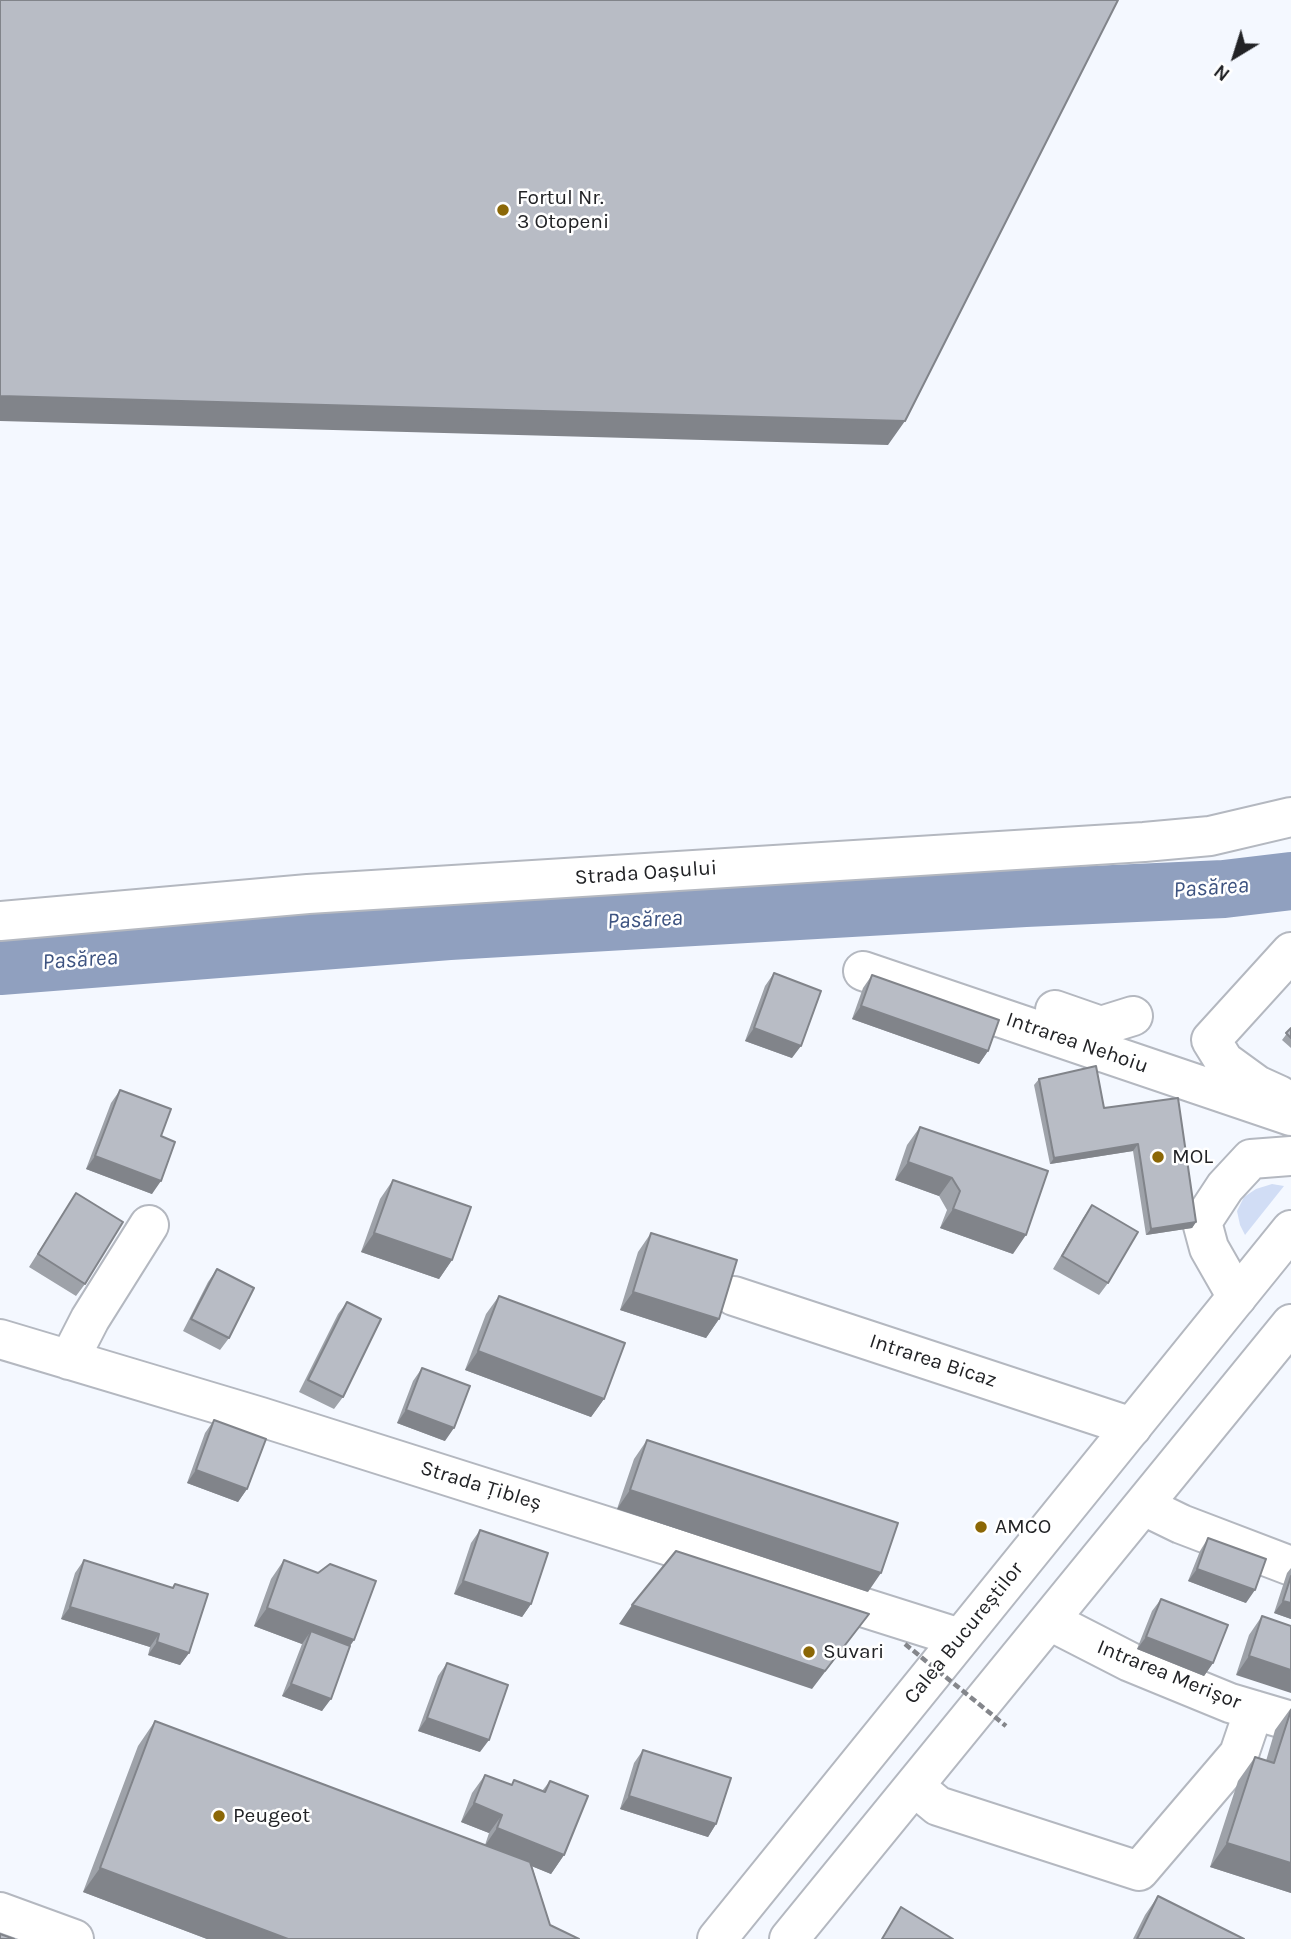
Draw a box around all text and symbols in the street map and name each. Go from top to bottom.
north arrow [1200,21,1270,91]
text: N [1210,60,1234,85]
place label: Fortul Nr. 3 Otopeni [517,185,609,235]
marker: Fortul Nr. 3 Otopeni [495,202,511,218]
street label: Strada Oașului [574,855,718,891]
water label: Pasărea [1172,872,1250,904]
water label: Pasărea [606,904,684,936]
water label: Pasărea [41,944,119,976]
street label: Intrarea Nehoiu [1003,1007,1151,1079]
place label: MOL [1172,1144,1213,1170]
marker: MOL [1150,1149,1166,1165]
street label: Intrarea Bicaz [866,1329,1000,1393]
street label: Strada Țibleș [417,1456,545,1516]
place label: AMCO [995,1514,1051,1540]
marker: AMCO [973,1519,989,1535]
street label: Calea Bucureștilor [899,1557,1029,1709]
street label: Intrarea Merișor [1093,1635,1245,1715]
place label: Suvari [823,1639,884,1665]
marker: Suvari [801,1644,817,1660]
place label: Peugeot [233,1803,310,1829]
marker: Peugeot [211,1808,227,1824]

